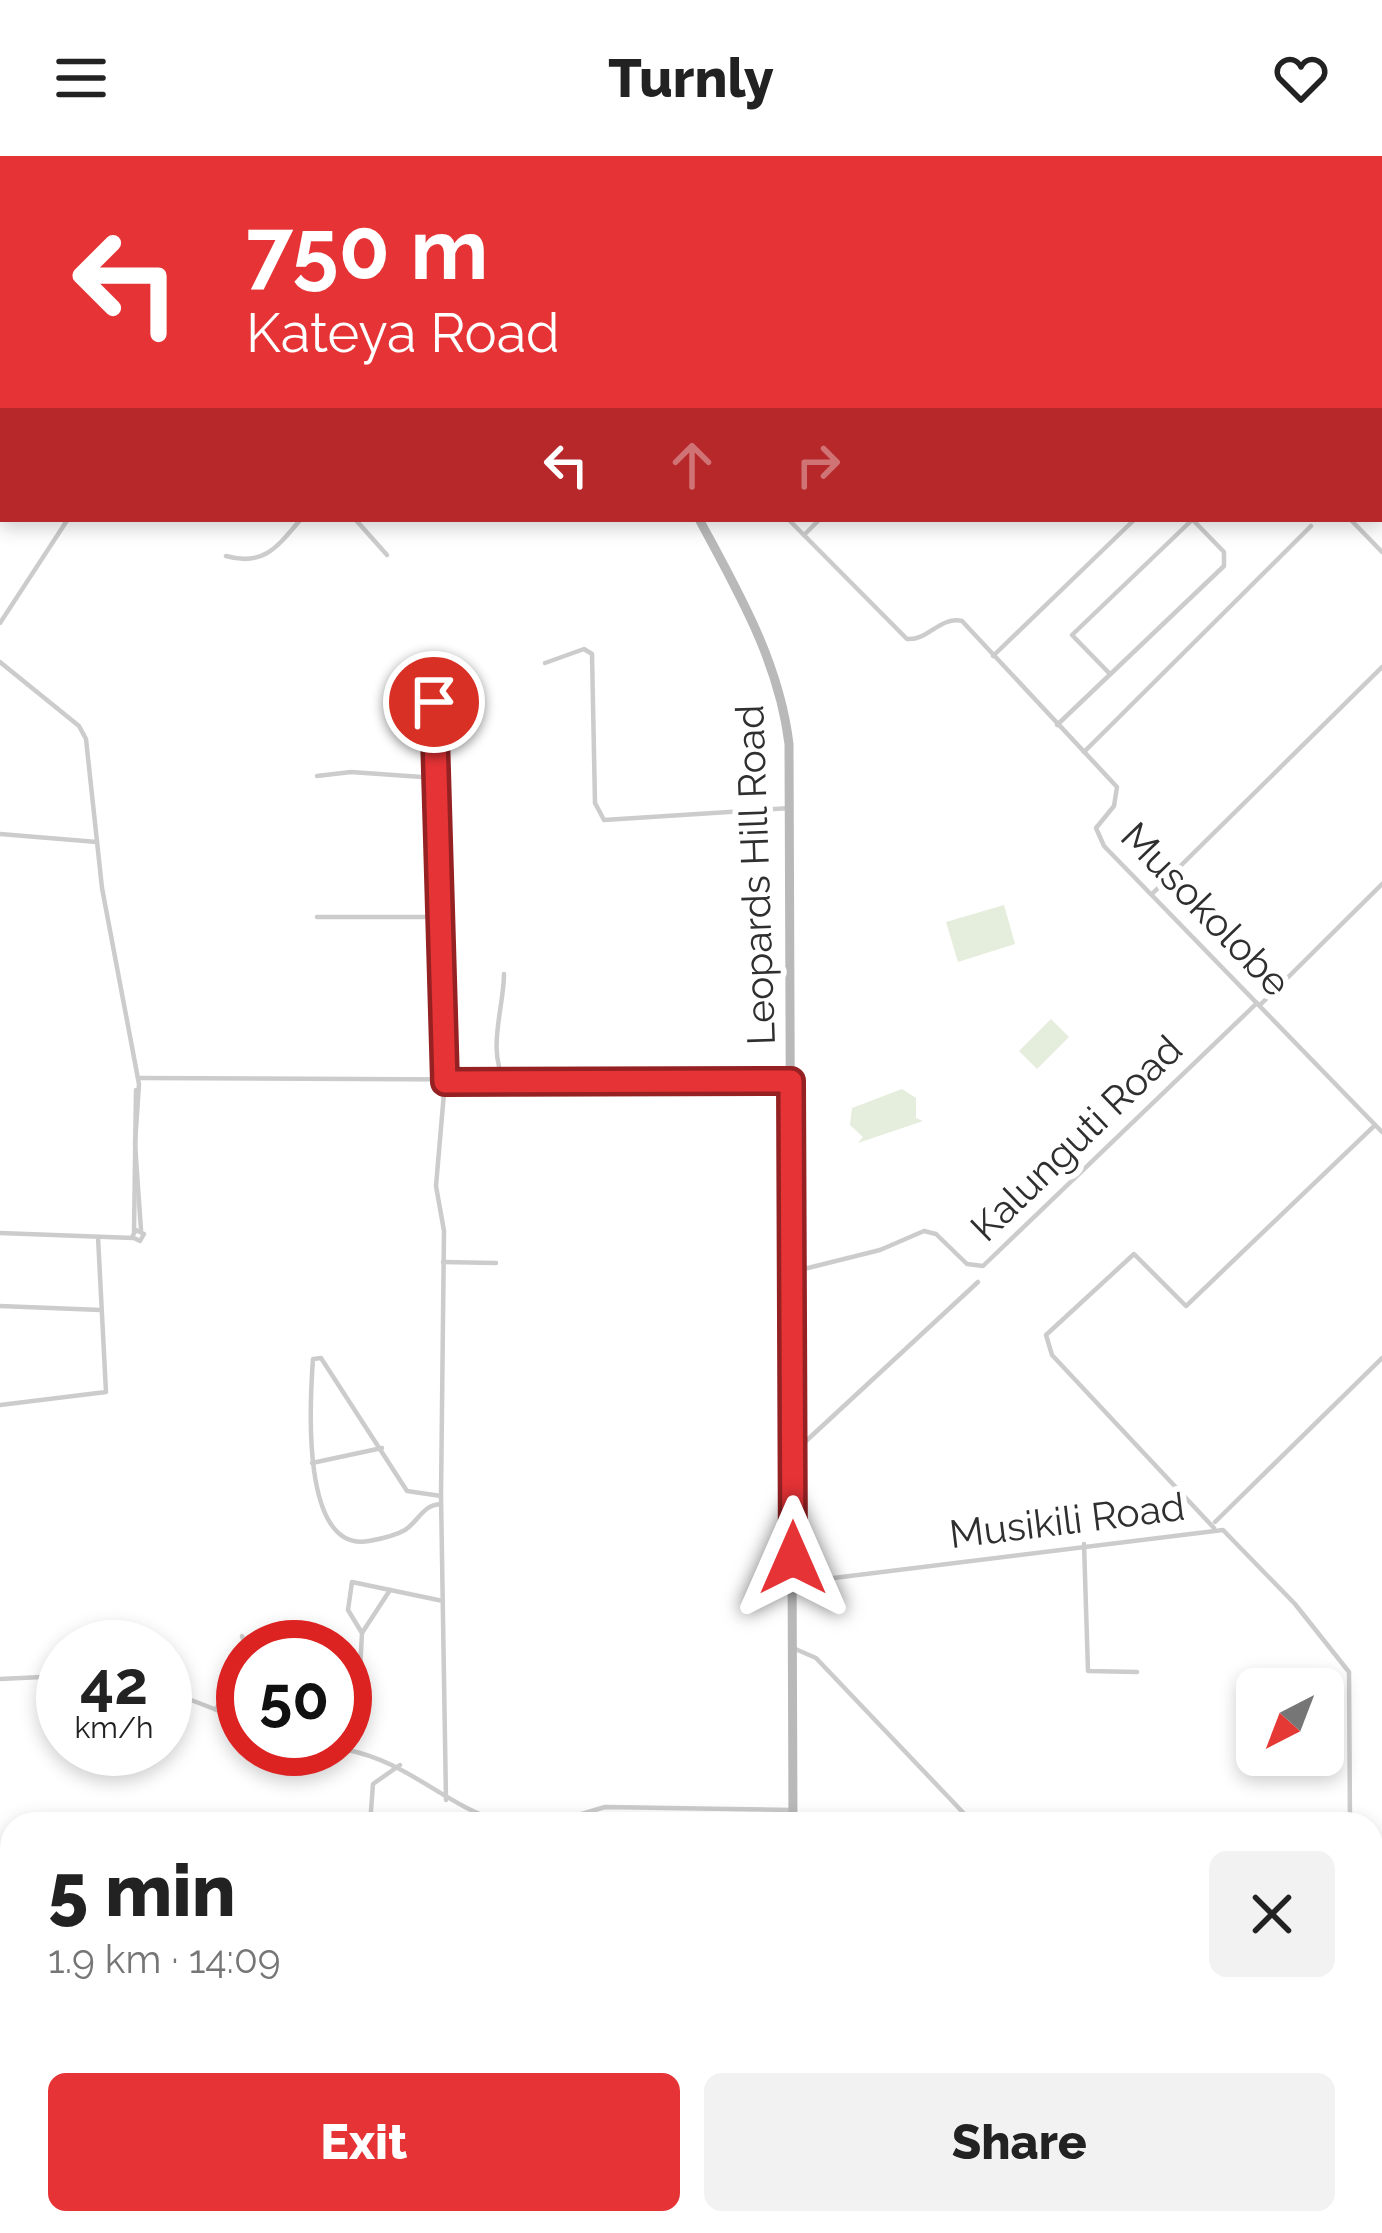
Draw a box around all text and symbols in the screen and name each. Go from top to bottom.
icon: menu [48,45,114,111]
icon: heart [1268,45,1334,111]
text: Turnly [608,46,774,110]
text: 750 m [246,200,488,299]
icon: left [48,204,204,360]
text: Kateya Road [246,301,560,365]
icon: left [533,432,599,498]
icon: ahead [659,432,725,498]
icon: right [785,432,851,498]
pin [383,651,485,753]
icon: arrive [401,669,467,735]
street label: Leopards Hill Road [726,704,784,1046]
street label: Musokolobe [1112,813,1300,1005]
street label: Kalunguti Road [961,1026,1191,1250]
street label: Musikili Road [947,1483,1187,1557]
position arrow [730,1495,856,1621]
speed limit sign: 50 [216,1620,372,1776]
text: 42 [80,1648,148,1718]
north arrow [1236,1668,1344,1776]
map controls [1236,1668,1344,1776]
text: km/h [74,1710,154,1745]
text: 5 min [48,1848,236,1933]
button: close [1209,1851,1335,1977]
text: 1.9 km · 14:09 [48,1936,281,1982]
button: Exit [48,2073,680,2211]
button: Share [704,2073,1335,2211]

